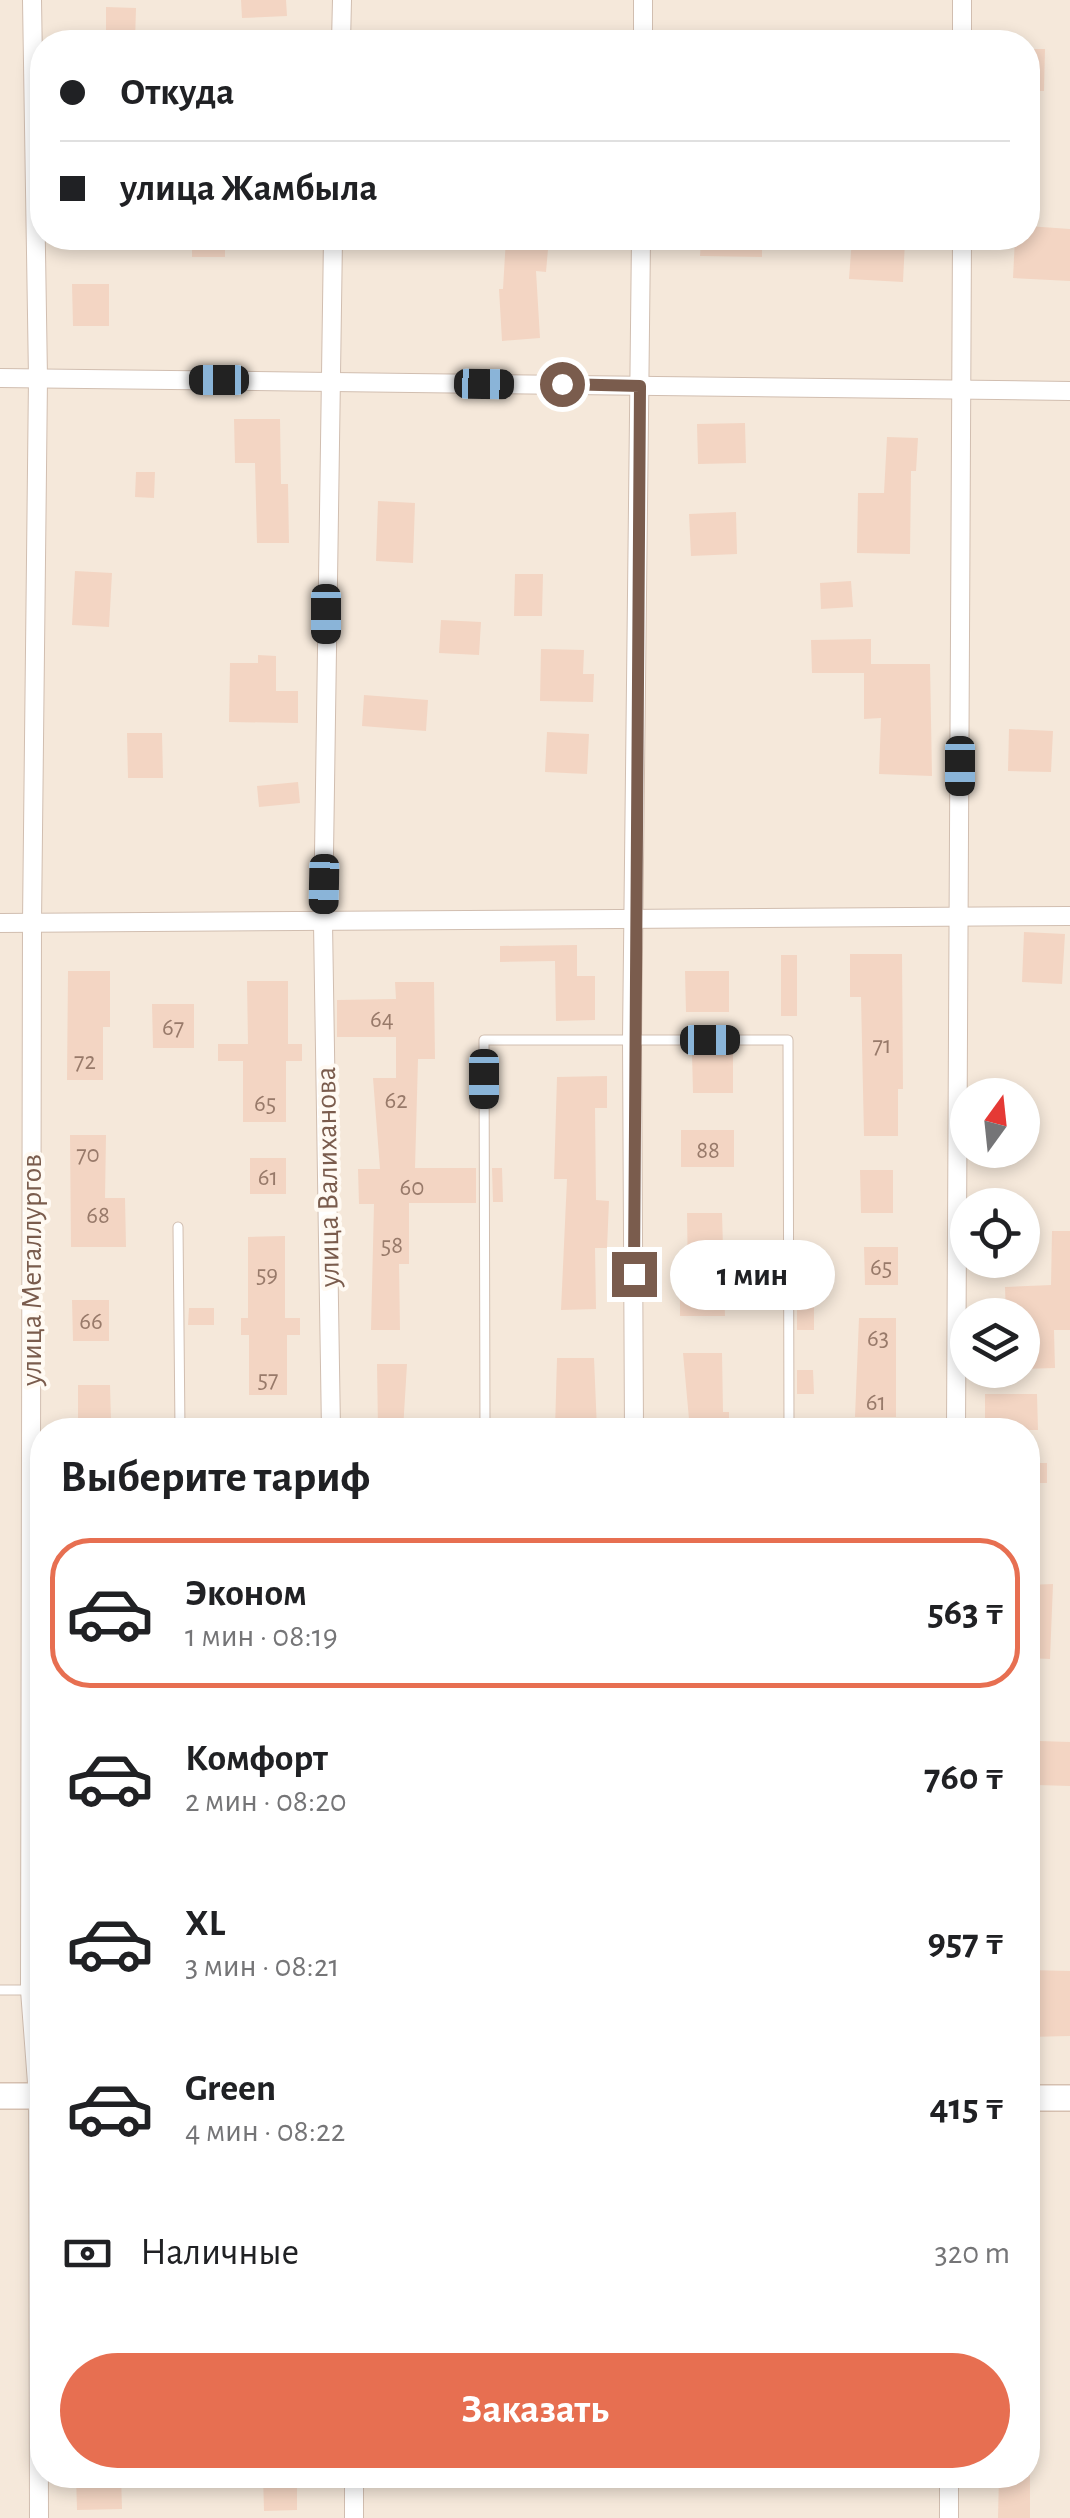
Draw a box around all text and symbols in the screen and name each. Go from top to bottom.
text: Откуда [120,74,234,112]
text: улица Жамбыла [120,170,378,208]
route start [540,362,585,407]
car [189,365,249,395]
car [454,368,514,400]
car [311,584,341,644]
car [945,736,975,796]
car [308,854,340,914]
house number: 64 [370,1007,394,1032]
house number: 67 [162,1015,184,1040]
car [680,1025,740,1055]
house number: 71 [872,1033,892,1058]
house number: 72 [74,1049,96,1074]
car [469,1049,499,1109]
street label: улица Валиханова [311,1066,345,1289]
north arrow [950,1078,1040,1168]
map controls [950,1078,1040,1388]
house number: 62 [384,1088,408,1113]
house number: 65 [254,1091,276,1116]
house number: 88 [696,1138,720,1163]
house number: 70 [76,1142,100,1167]
street label: улица Металлургов [17,1154,47,1387]
house number: 61 [258,1165,278,1190]
house number: 60 [400,1175,424,1200]
button: locate [950,1188,1040,1278]
house number: 68 [86,1203,110,1228]
house number: 58 [381,1233,403,1258]
callout: 1 мин [669,1239,834,1309]
route end [612,1252,657,1297]
house number: 65 [870,1255,892,1280]
text: 1 мин [717,1259,788,1291]
house number: 59 [256,1262,278,1287]
button: layers [950,1298,1040,1388]
house number: 66 [79,1309,103,1334]
house number: 63 [867,1326,889,1351]
house number: 57 [258,1367,278,1392]
house number: 61 [866,1390,886,1415]
text: Выберите тариф [60,1455,370,1500]
icon: car [65,1568,155,1658]
text: Эконом [185,1575,307,1613]
text: 563 ₸ [927,1594,1005,1632]
text: 1 мин · 08:19 [185,1620,338,1652]
icon: car [65,1733,155,1823]
text: Комфорт [185,1740,328,1778]
text: 760 ₸ [924,1759,1005,1797]
text: 2 мин · 08:20 [185,1785,347,1817]
icon: car [65,1898,155,1988]
text: XL [185,1905,225,1943]
text: 957 ₸ [927,1924,1005,1962]
text: 3 мин · 08:21 [185,1950,339,1982]
icon: car [65,2063,155,2153]
text: Green [185,2070,276,2108]
text: 415 ₸ [929,2089,1005,2127]
text: 4 мин · 08:22 [185,2115,345,2147]
icon: cash [60,2226,115,2281]
text: Наличные [140,2234,299,2272]
text: 320 m [934,2237,1010,2269]
button: Заказать [60,2353,1010,2468]

